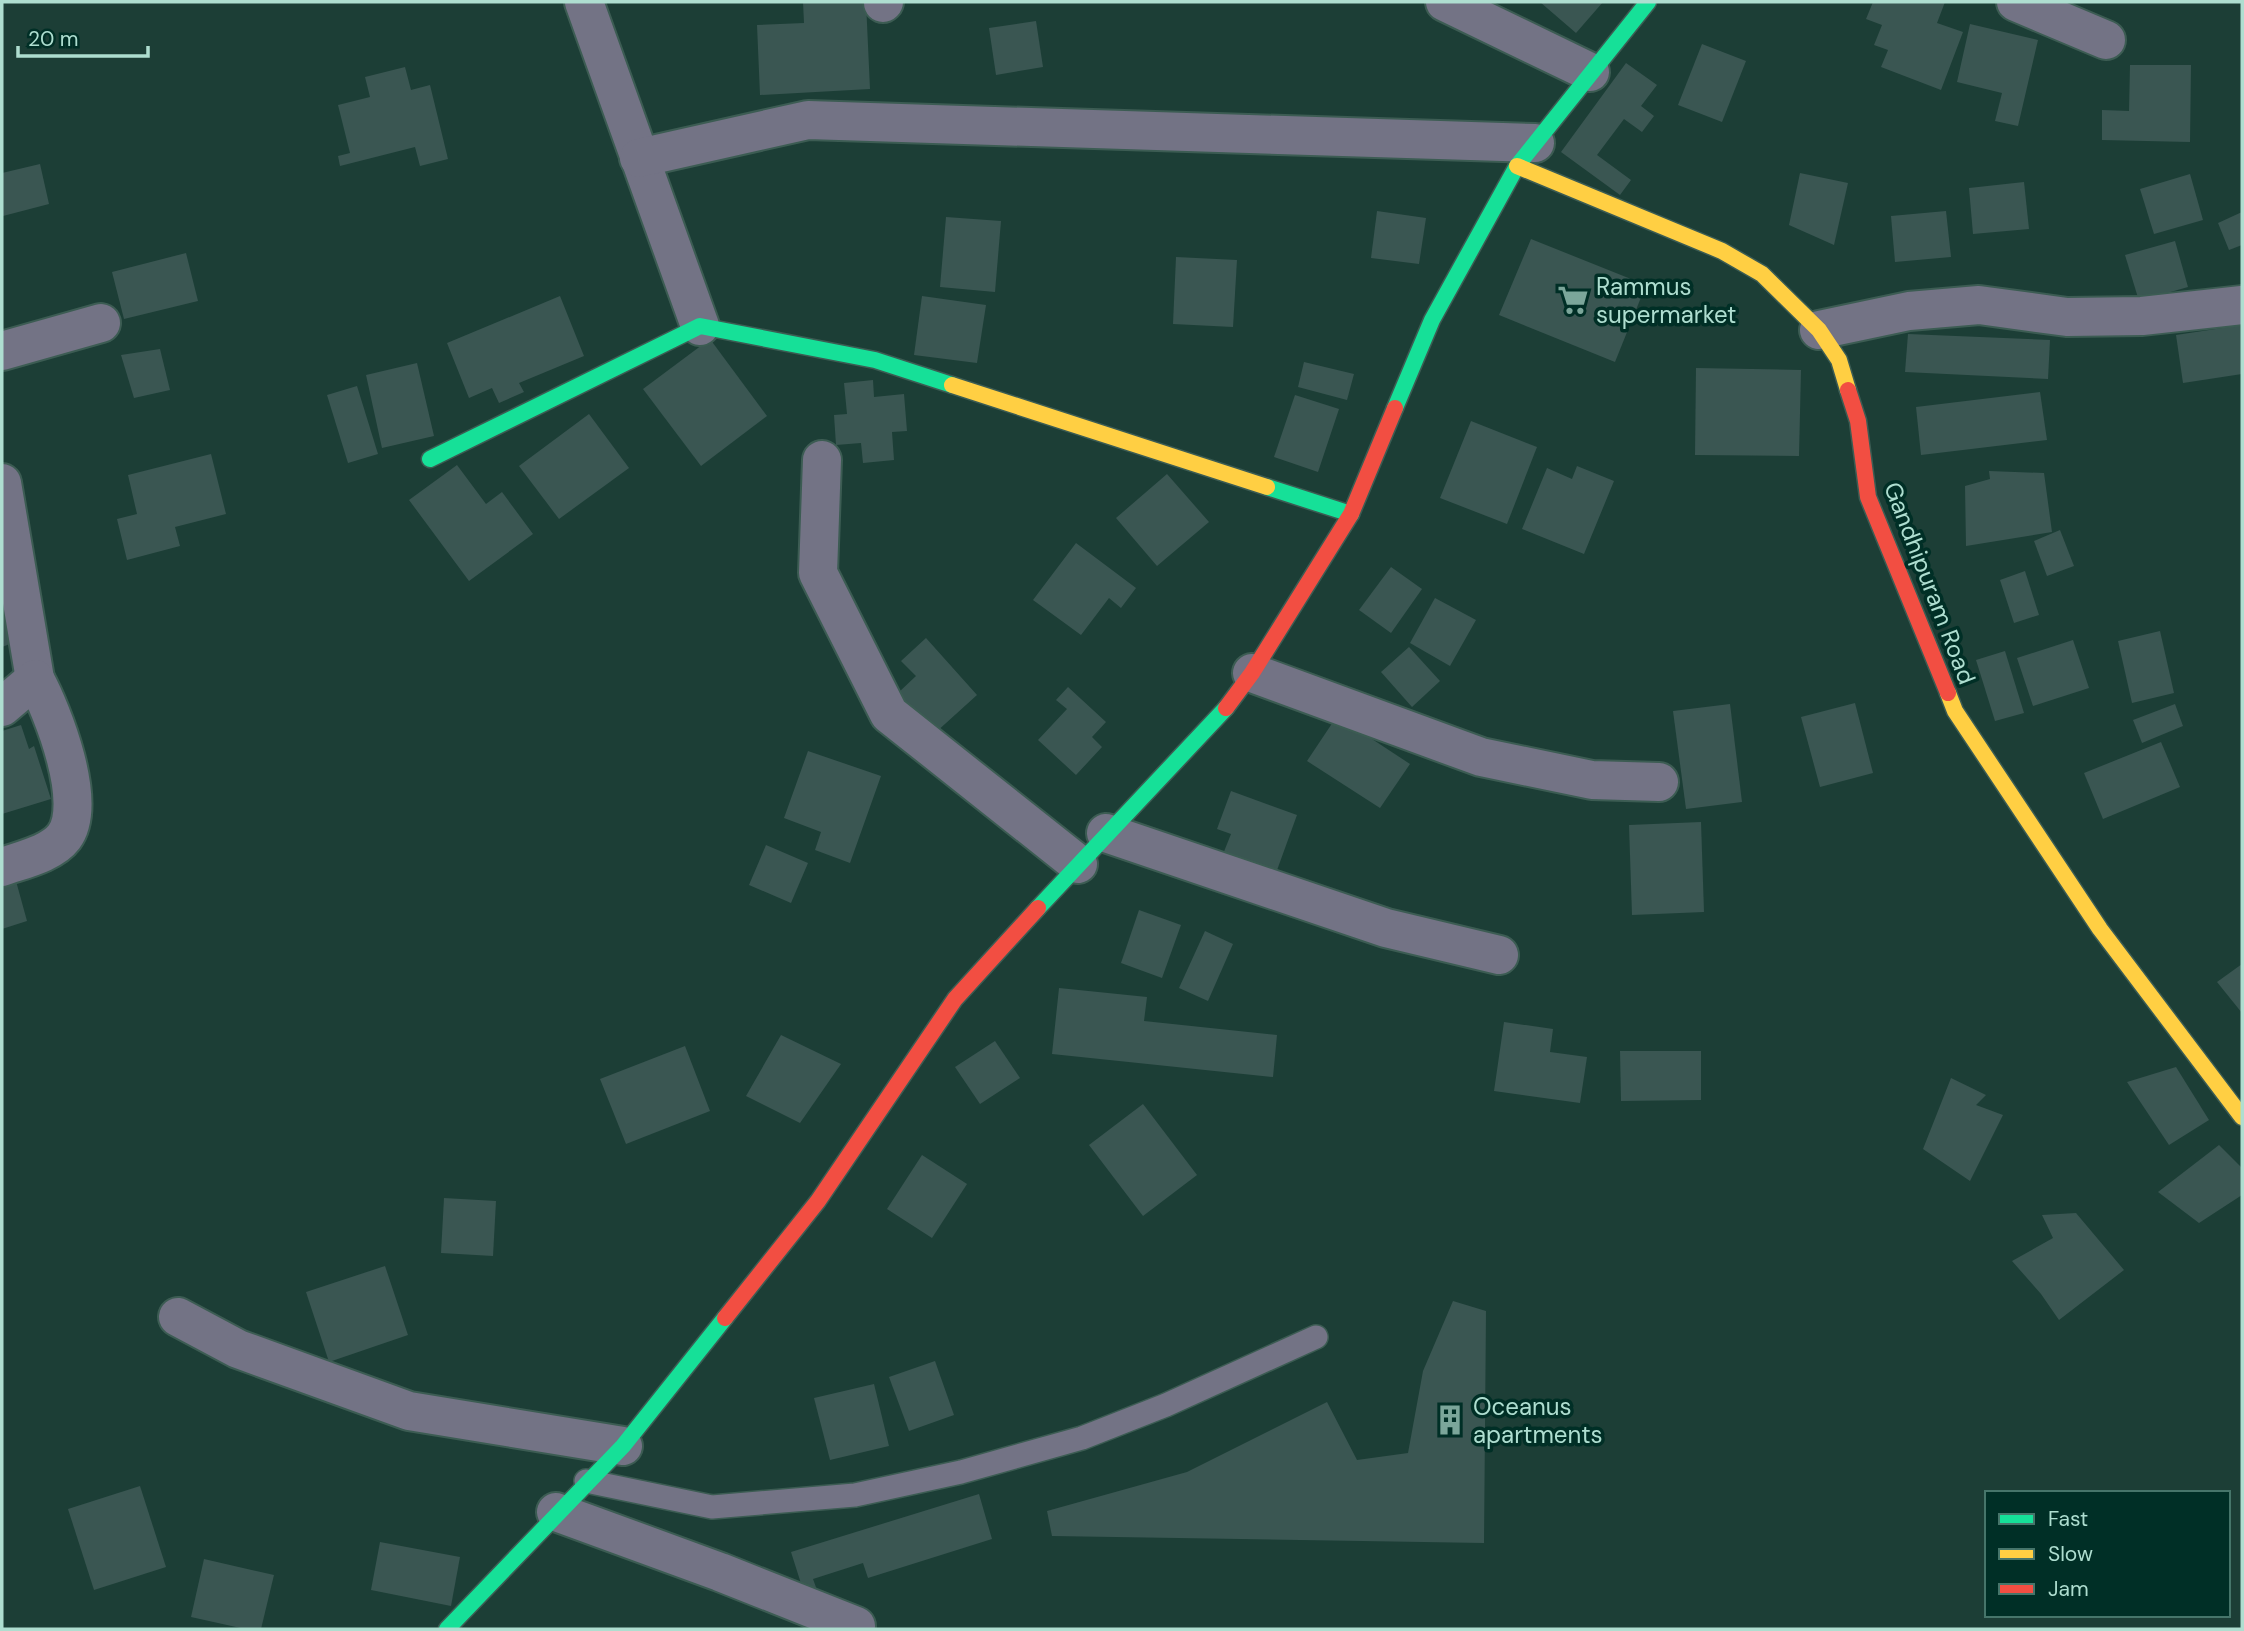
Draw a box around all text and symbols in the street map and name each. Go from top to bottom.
scale bar [18,14,147,58]
text: 20 m [28,25,79,53]
place label: Rammus supermarket [1596,271,1737,330]
supermarket icon: Rammus supermarket [1556,283,1590,317]
street label: Gandhipuram Road [1877,478,1983,688]
place label: Oceanus apartments [1473,1391,1603,1450]
building icon: Oceanus apartments [1433,1403,1467,1437]
legend [1985,1491,2230,1617]
text: Fast [2048,1505,2088,1533]
text: Slow [2048,1540,2093,1568]
text: Jam [2048,1575,2089,1603]

